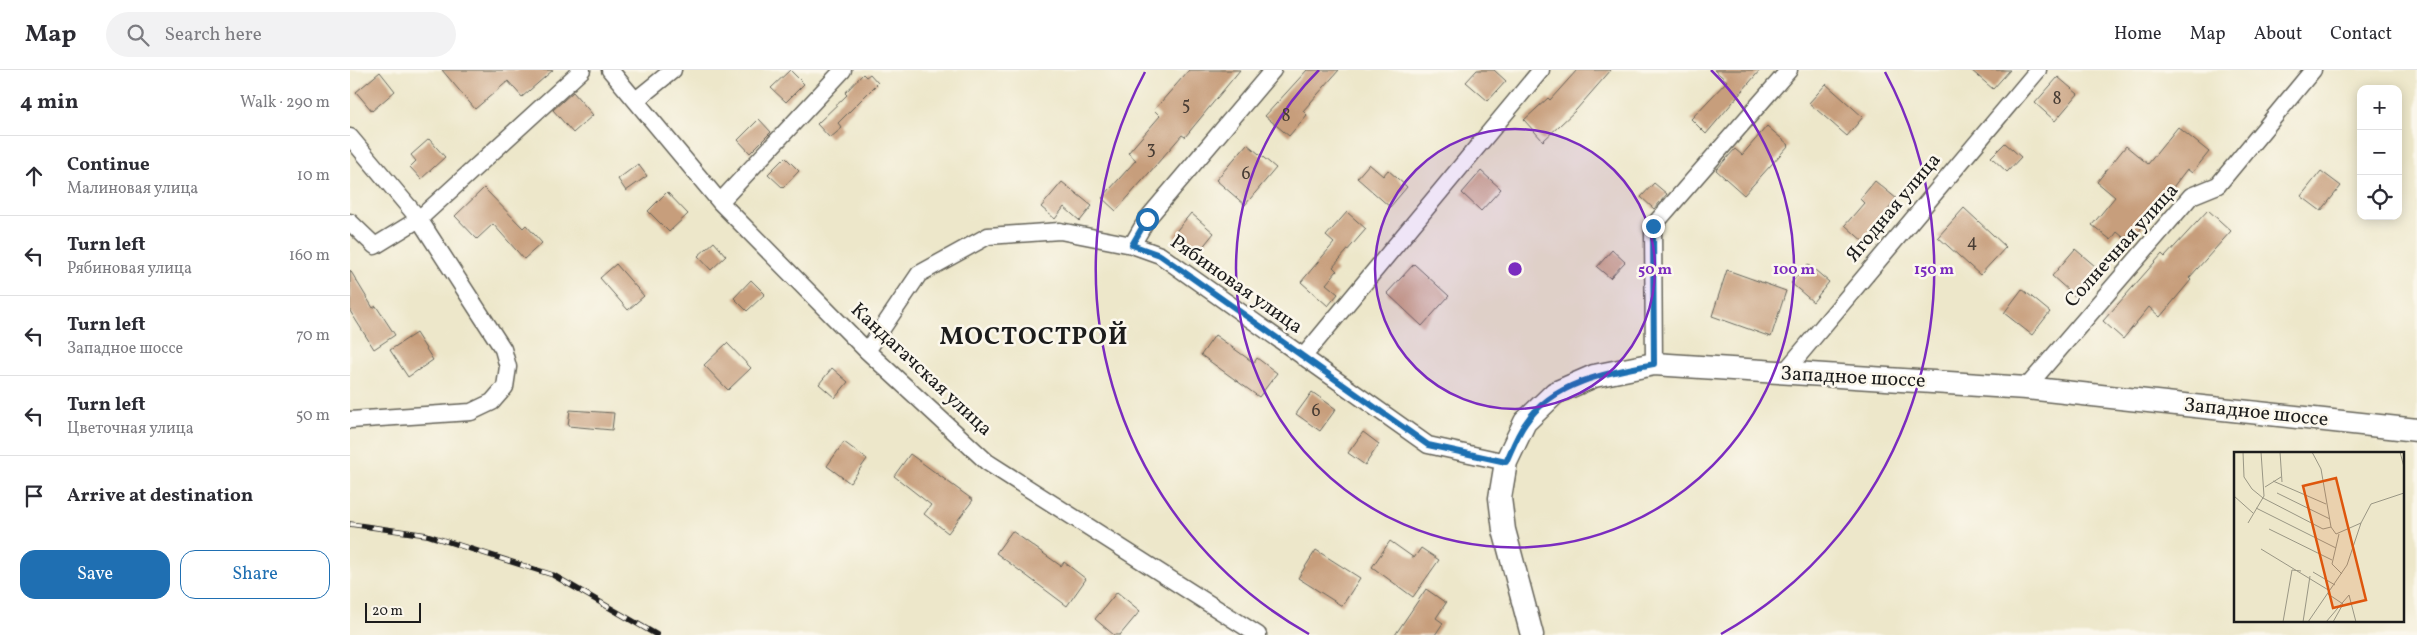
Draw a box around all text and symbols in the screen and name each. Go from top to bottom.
search box [106,12,456,57]
text: Map [25,18,76,52]
icon: search [124,21,152,49]
text: Search here [164,22,262,48]
text: Home [2114,22,2162,47]
text: Map [2190,22,2226,47]
text: About [2254,22,2302,47]
text: Contact [2330,22,2392,47]
map controls [2357,85,2402,220]
button: + [2357,85,2402,130]
house number: 8 [2052,87,2062,112]
text: 4 min [20,88,79,117]
text: Walk · 290 m [240,92,330,114]
house number: 5 [1182,93,1190,118]
house number: 8 [1281,104,1291,129]
button: − [2357,130,2402,175]
house number: 3 [1146,137,1156,162]
street label: Ягодная улица [1840,147,1948,269]
text: Continue [67,152,150,178]
icon: ahead [20,162,48,190]
house number: 6 [1241,162,1251,187]
text: 10 m [297,165,330,187]
button: locate [2357,175,2402,220]
text: Малиновая улица [67,178,198,200]
street label: Солнечная улица [2059,178,2186,314]
route start [1136,208,1159,231]
route end [1642,215,1665,238]
street label: Рябиновая улица [1164,229,1308,341]
house number: 4 [1967,230,1977,255]
text: Turn left [67,232,146,258]
icon: left [20,242,48,270]
text: 160 m [289,245,330,267]
text: Рябиновая улица [67,258,192,280]
centre of rings [1506,260,1524,278]
text: 50 m [1638,260,1672,281]
text: 100 m [1773,260,1816,281]
text: 150 m [1914,260,1954,281]
street label: Кандагачская улица [844,297,998,443]
text: Turn left [67,312,146,338]
district label: МОСТОСТРОЙ [939,320,1129,355]
icon: left [20,322,48,350]
text: 70 m [296,325,330,347]
text: Западное шоссе [67,338,183,360]
street label: Западное шоссе [1780,360,1926,396]
street label: Западное шоссе [2182,391,2330,435]
text: Turn left [67,392,146,418]
house number: 6 [1311,399,1321,424]
icon: left [20,402,48,430]
text: 50 m [296,405,330,427]
text: Цветочная улица [67,418,194,440]
inset map [2234,452,2404,622]
icon: arrive [20,482,48,510]
text: Arrive at destination [67,483,253,509]
button: Save [20,550,170,599]
button: Share [180,550,330,599]
scale bar [365,600,421,623]
text: 20 m [372,602,403,621]

